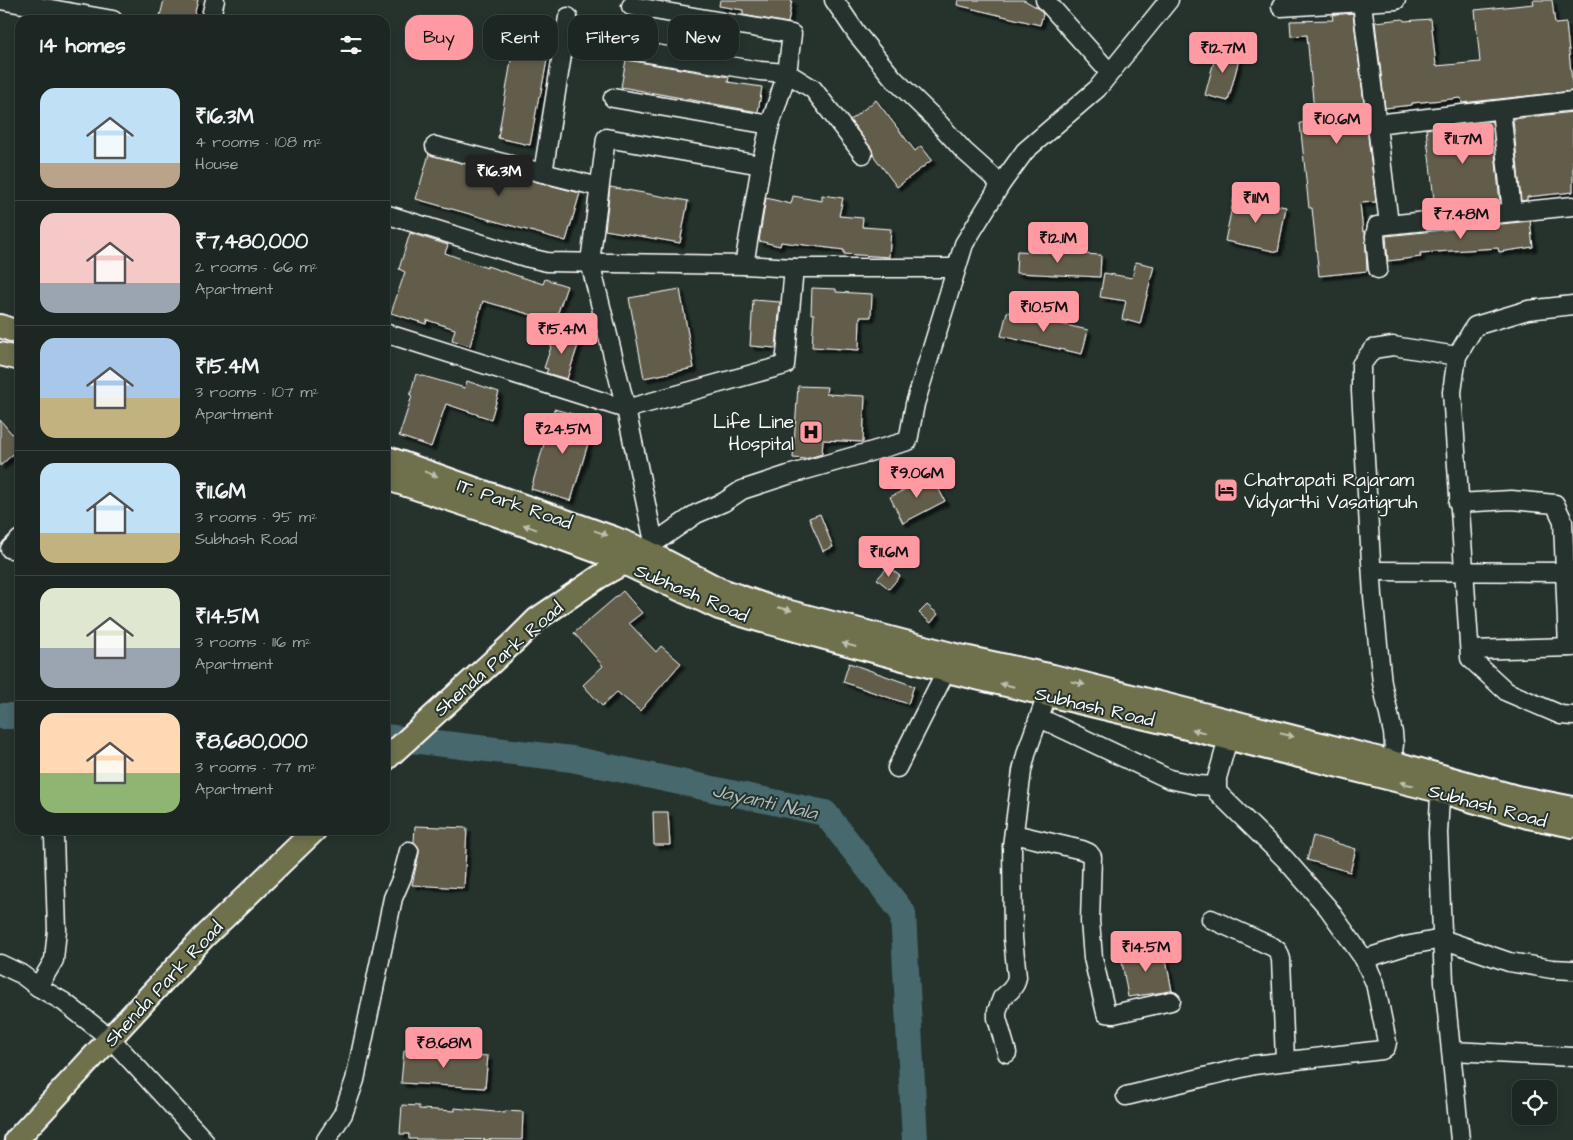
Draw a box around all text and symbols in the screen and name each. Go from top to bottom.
chip: Buy [405,15,473,60]
chip: Rent [483,15,558,60]
chip: Filters [568,15,658,60]
chip: New [668,15,739,60]
text: 14 homes [40,31,126,60]
icon: filters [337,31,365,59]
pin: ₹12.7M [1182,32,1264,74]
text: ₹12.7M [1200,37,1246,59]
text: ₹16.3M [195,102,254,131]
pin: ₹10.6M [1296,102,1378,145]
icon: home [80,108,140,168]
text: ₹10.6M [1314,108,1360,130]
pin: ₹11.7M [1422,122,1504,165]
text: ₹11.7M [1444,128,1482,150]
text: 4 rooms · 108 m² [195,131,322,153]
text: House [195,153,239,175]
pin: ₹16.3M [458,154,540,197]
text: ₹16.3M [477,160,521,182]
pin: ₹11M [1226,182,1286,224]
text: ₹11M [1243,187,1269,209]
pin: ₹7.48M [1420,198,1502,240]
text: ₹7.48M [1433,203,1489,225]
pin: ₹12.1M [1017,222,1099,264]
text: ₹7,480,000 [195,227,308,256]
text: ₹12.1M [1039,227,1077,249]
icon: home [80,233,140,293]
text: 2 rooms · 66 m² [195,256,318,278]
text: Apartment [195,278,273,300]
pin: ₹10.5M [1003,290,1085,333]
text: ₹10.5M [1020,296,1068,318]
pin: ₹15.4M [521,312,603,355]
text: ₹15.4M [538,318,586,340]
text: ₹15.4M [195,352,259,381]
icon: home [80,358,140,418]
text: 3 rooms · 107 m² [195,381,319,403]
text: Apartment [195,403,273,425]
place label: Life Line Hospital [713,409,794,458]
pin: ₹24.5M [522,412,604,455]
text: ₹24.5M [535,418,591,440]
hospital icon: Life Line Hospital [798,419,824,445]
pin: ₹9.06M [876,456,958,499]
text: ₹9.06M [890,462,944,484]
place label: Chatrapati Rajaram Vidyarthi Vasatigruh [1244,467,1418,517]
one-way arrow [424,470,439,478]
street label: IT. Park Road [453,472,576,537]
text: ₹11.6M [195,477,246,506]
hotel icon: Chatrapati Rajaram Vidyarthi Vasatigruh [1213,477,1239,503]
icon: home [80,483,140,543]
text: 3 rooms · 95 m² [195,506,317,528]
one-way arrow [523,523,538,530]
text: Subhash Road [195,528,298,550]
one-way arrow [594,529,609,537]
pin: ₹11.6M [848,536,930,578]
text: ₹11.6M [870,541,908,563]
street label: Subhash Road [630,557,753,630]
street label: Shenda Park Road [428,595,570,723]
text: ₹14.5M [195,602,259,631]
one-way arrow [777,605,792,613]
icon: home [80,608,140,668]
text: 3 rooms · 116 m² [195,631,311,653]
one-way arrow [842,641,857,649]
text: Apartment [195,653,273,675]
one-way arrow [1071,679,1086,687]
one-way arrow [999,681,1014,689]
street label: Subhash Road [1032,681,1157,734]
text: ₹8,680,000 [195,727,308,756]
one-way arrow [1191,727,1206,735]
one-way arrow [1279,731,1294,739]
icon: home [80,733,140,793]
text: 3 rooms · 77 m² [195,756,316,778]
water label: Jayanti Nala [709,776,821,829]
text: Apartment [195,778,273,800]
street label: Subhash Road [1425,778,1550,835]
one-way arrow [1400,779,1415,787]
street label: Shenda Park Road [98,915,230,1053]
pin: ₹14.5M [1105,930,1187,973]
text: ₹14.5M [1122,936,1170,958]
pin: ₹8.68M [403,1026,485,1069]
text: ₹8.68M [416,1032,472,1054]
map controls [1512,1080,1557,1125]
button: locate [1512,1080,1557,1125]

